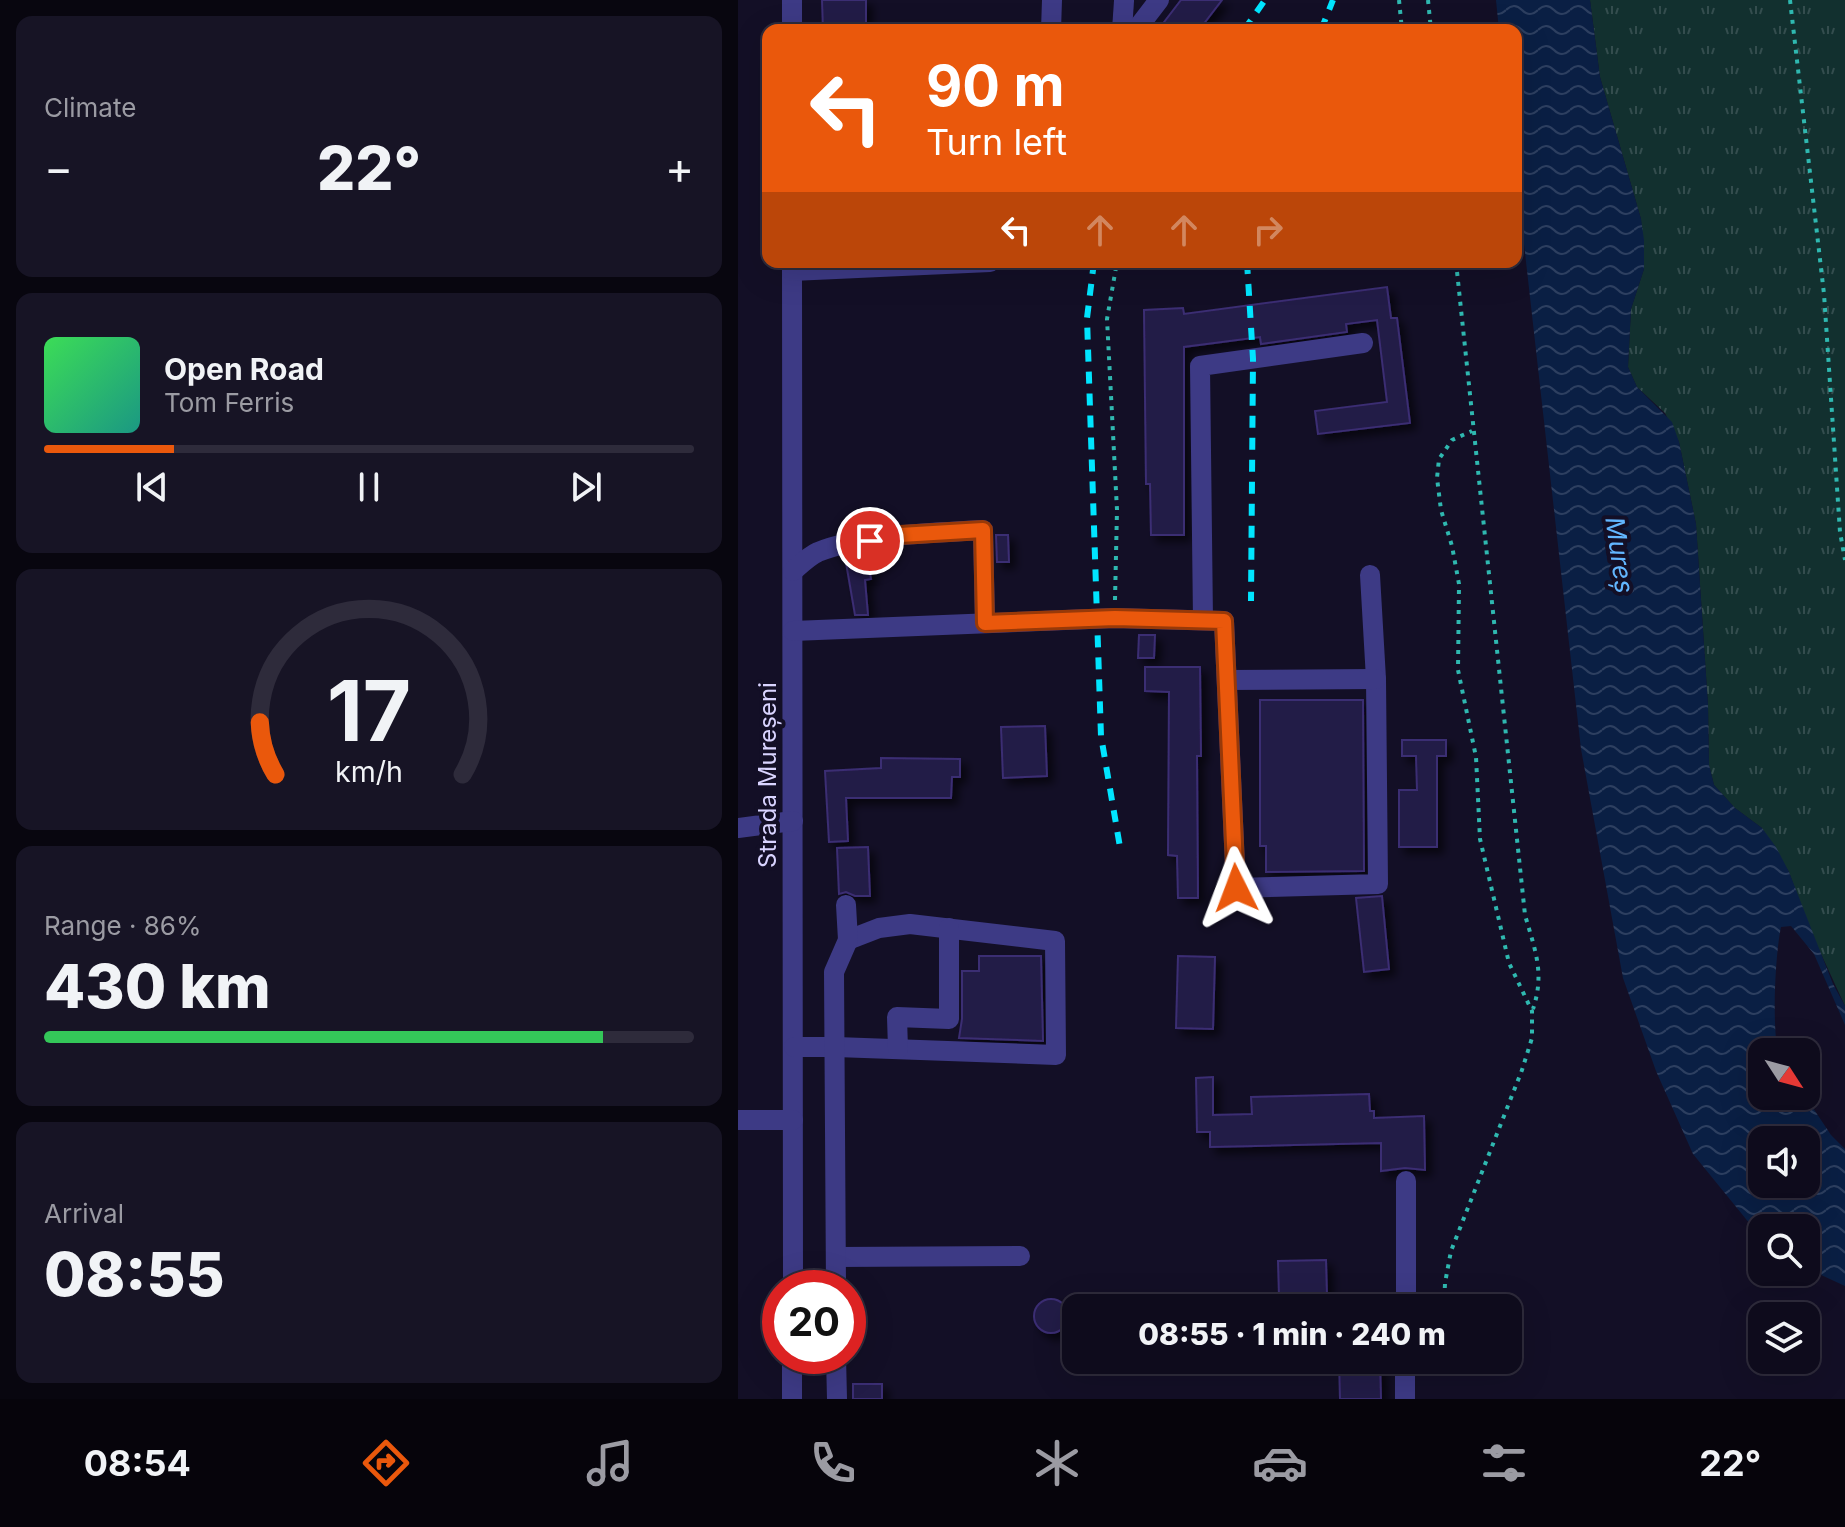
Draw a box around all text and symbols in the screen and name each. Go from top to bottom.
text: 90 m [926,52,1065,120]
icon: left [794,56,898,160]
text: Climate [44,92,136,123]
text: Turn left [926,120,1067,164]
text: 22° [317,132,421,204]
text: − [44,141,73,195]
text: + [665,141,694,195]
icon: left [994,208,1038,252]
icon: ahead [1078,208,1122,252]
icon: ahead [1162,208,1206,252]
icon: right [1246,208,1290,252]
text: Open Road [164,351,324,387]
text: Tom Ferris [164,387,294,418]
icon: previous [130,465,174,509]
icon: pause [347,465,391,509]
icon: next [564,465,608,509]
pin [836,507,904,575]
water label: Mureș [1599,515,1641,595]
icon: arrive [848,519,892,563]
text: 17 [327,660,411,761]
street label: Strada Mureșeni [753,682,782,868]
text: km/h [335,755,403,790]
position arrow [1194,846,1278,930]
text: Range · 86% [44,910,202,941]
text: 430 km [44,950,271,1022]
north arrow [1748,1038,1820,1110]
map controls [1748,1038,1820,1374]
button: sound [1748,1126,1820,1198]
text: Arrival [44,1198,124,1229]
button: search [1748,1214,1820,1286]
text: 08:55 [44,1238,225,1310]
speed limit sign: 20 [762,1270,866,1374]
button: layers [1748,1302,1820,1374]
text: 08:55 · 1 min · 240 m [1138,1316,1446,1352]
icon: directions [358,1435,414,1491]
icon: music [582,1435,638,1491]
icon: phone [805,1435,861,1491]
icon: climate [1029,1435,1085,1491]
icon: car [1252,1435,1308,1491]
icon: filters [1476,1435,1532,1491]
text: 08:54 [84,1441,191,1485]
text: 22° [1699,1441,1761,1485]

